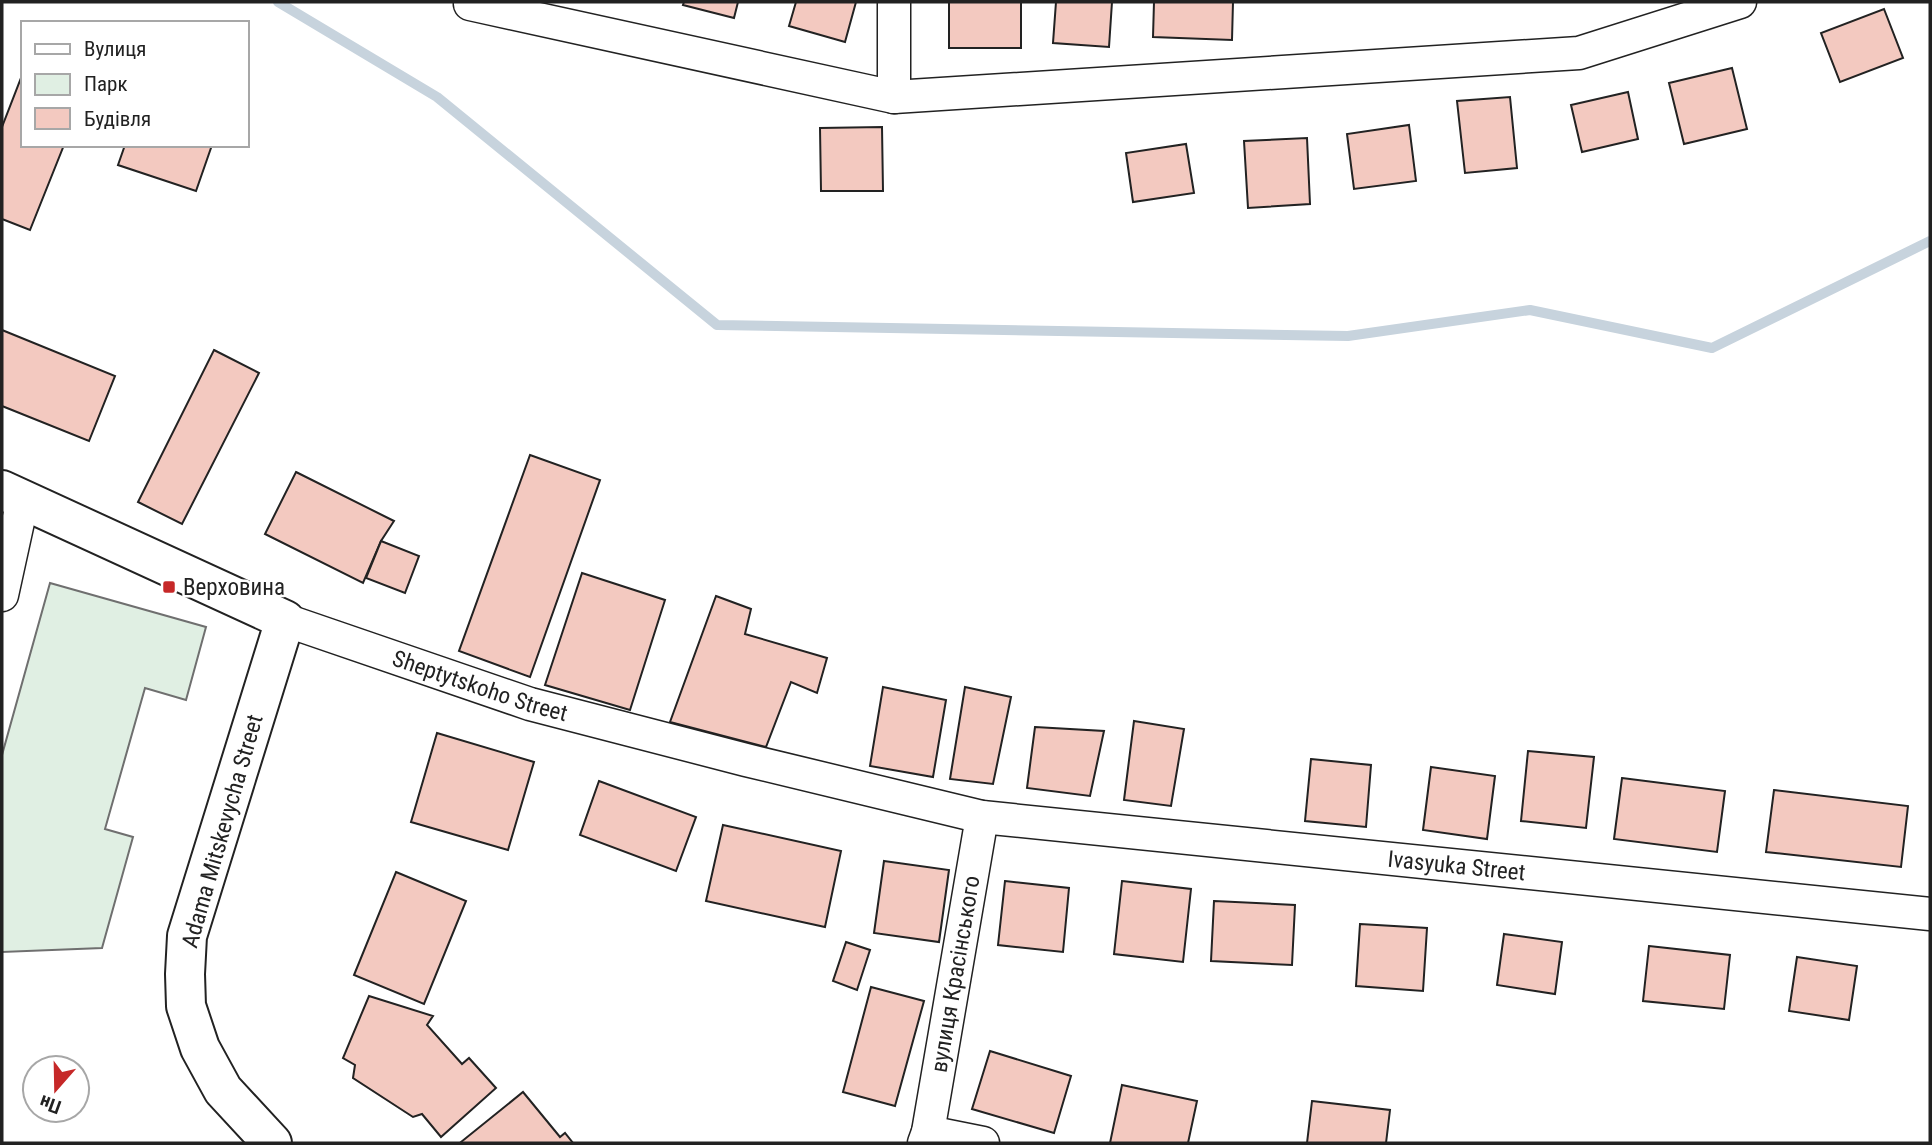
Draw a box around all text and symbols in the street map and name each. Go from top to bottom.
legend [21,21,248,147]
text: Вулиця [84,37,146,61]
text: Парк [84,72,128,96]
text: Будівля [84,107,151,131]
place label: Верховина [183,574,285,601]
marker: Верховина [161,579,177,595]
street label: Sheptytskoho Street [389,645,570,727]
street label: Adama Mitskevycha Street [176,711,269,951]
street label: Ivasyuka Street [1386,846,1527,887]
street label: вулиця Красінського [925,874,986,1075]
north arrow [21,1054,91,1124]
text: Пн [36,1090,64,1119]

